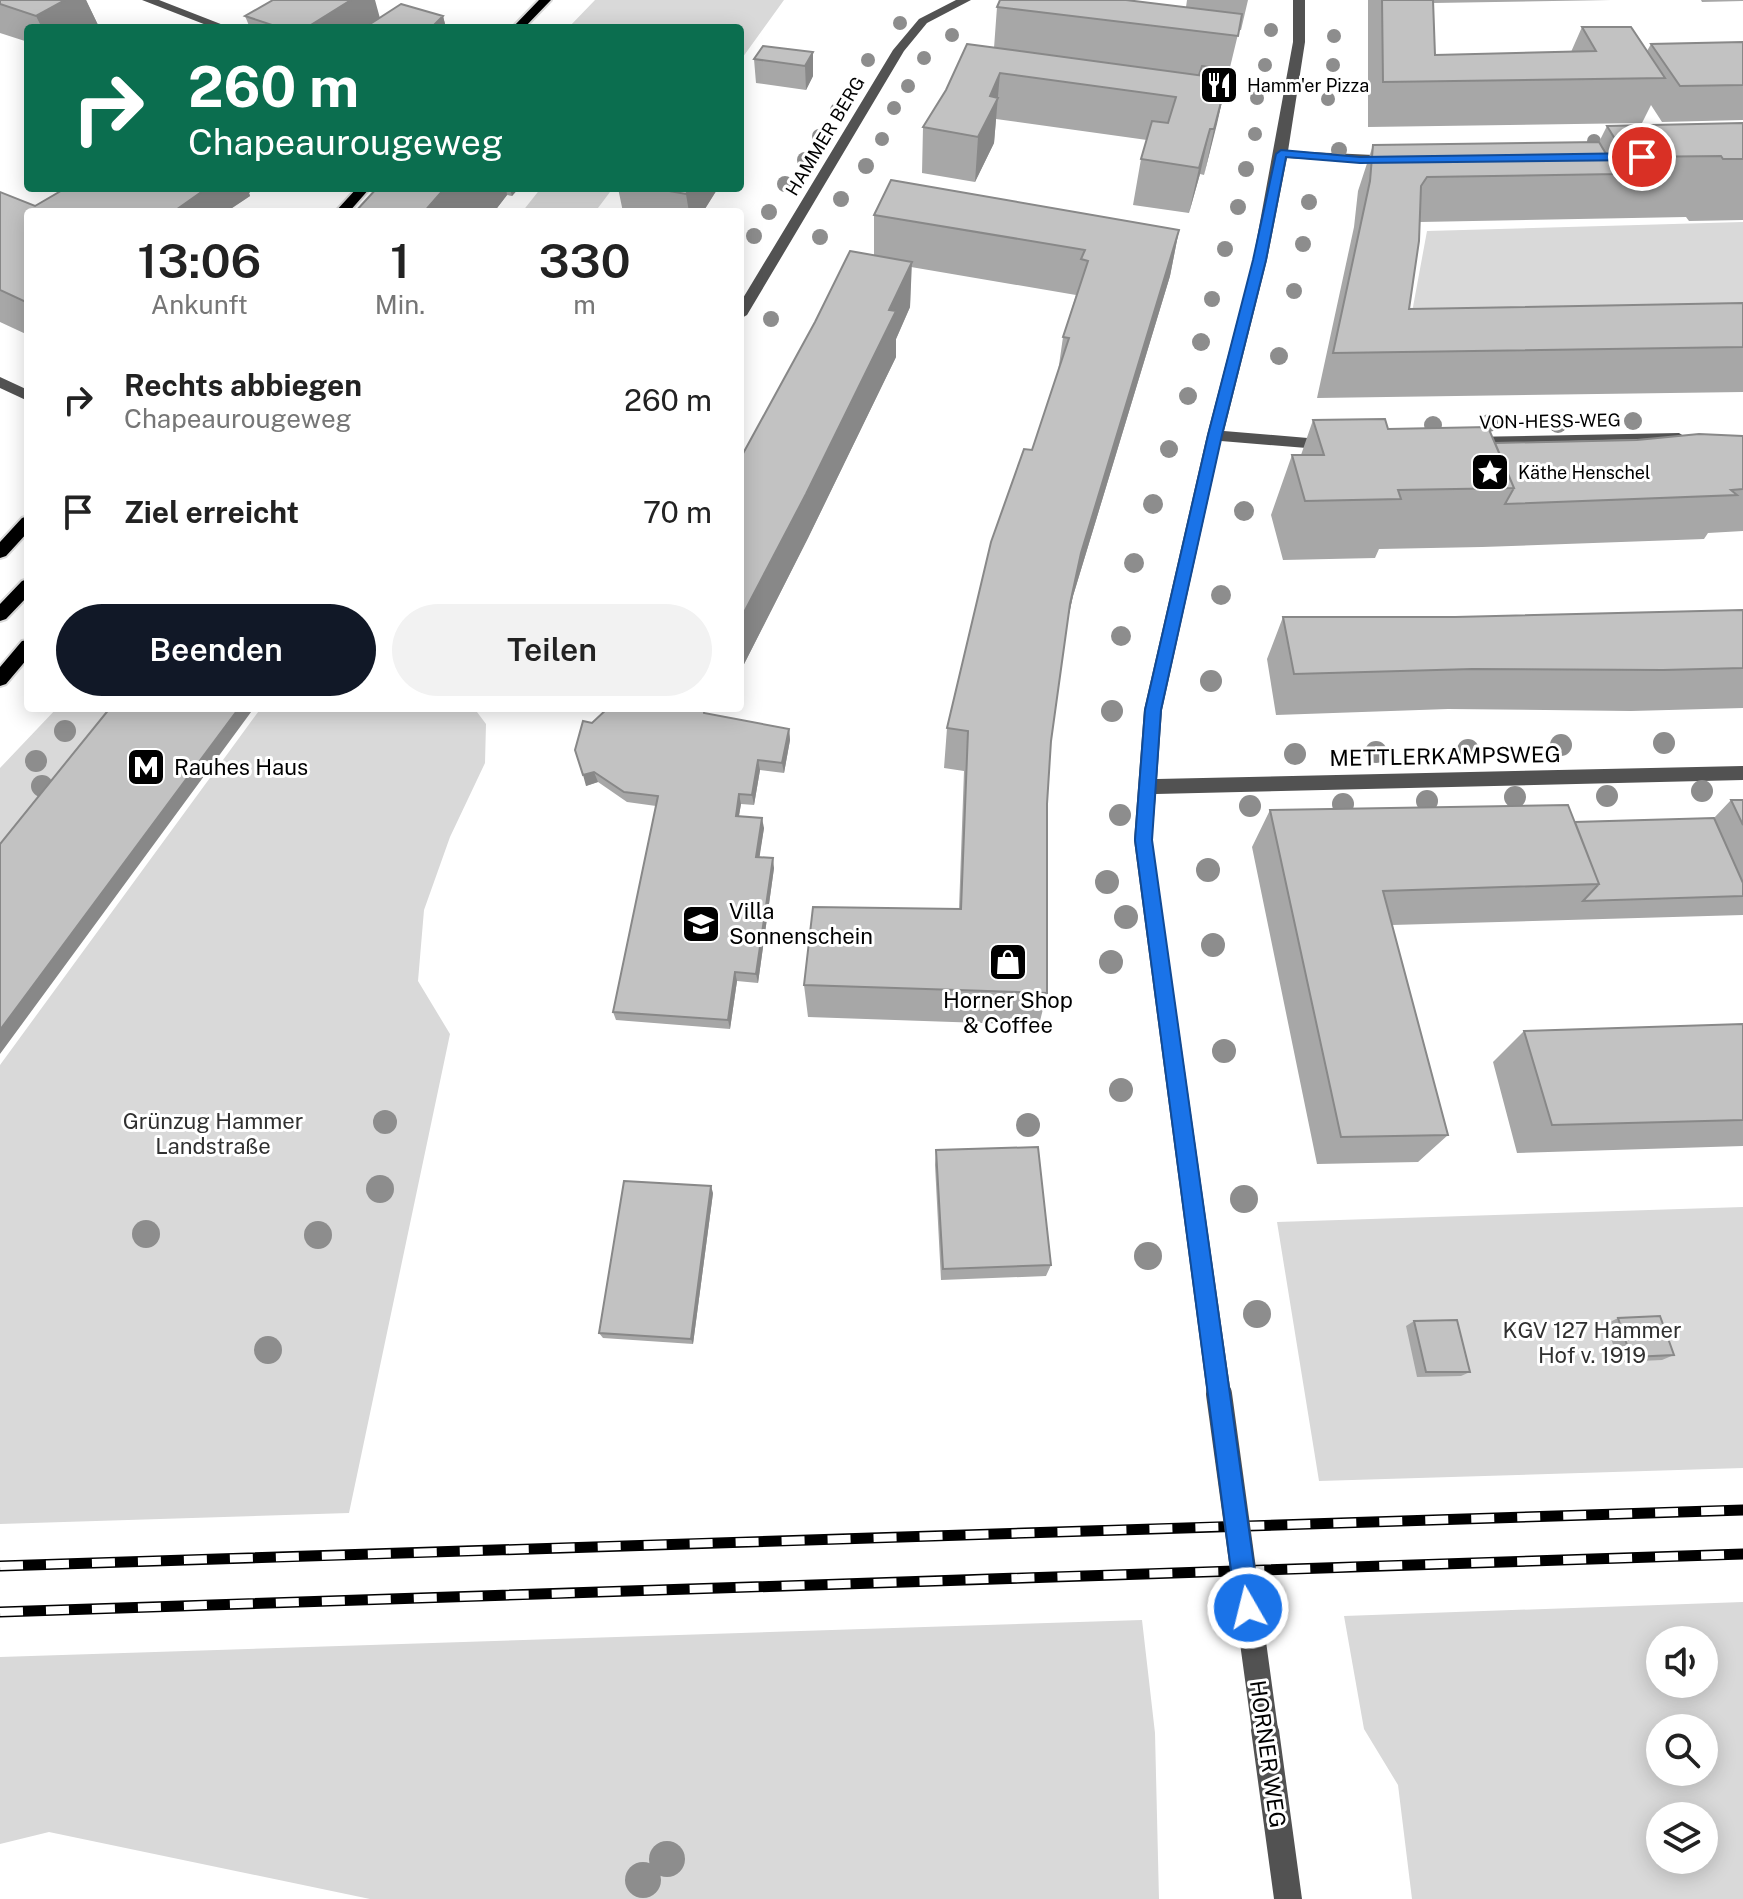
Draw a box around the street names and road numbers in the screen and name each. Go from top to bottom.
street label: HAMMER BERG [781,73,869,199]
street label: VON-HESS-WEG [1479,409,1621,433]
street label: METTLERKAMPSWEG [1329,741,1561,771]
street label: HORNER WEG [1245,1679,1291,1829]

